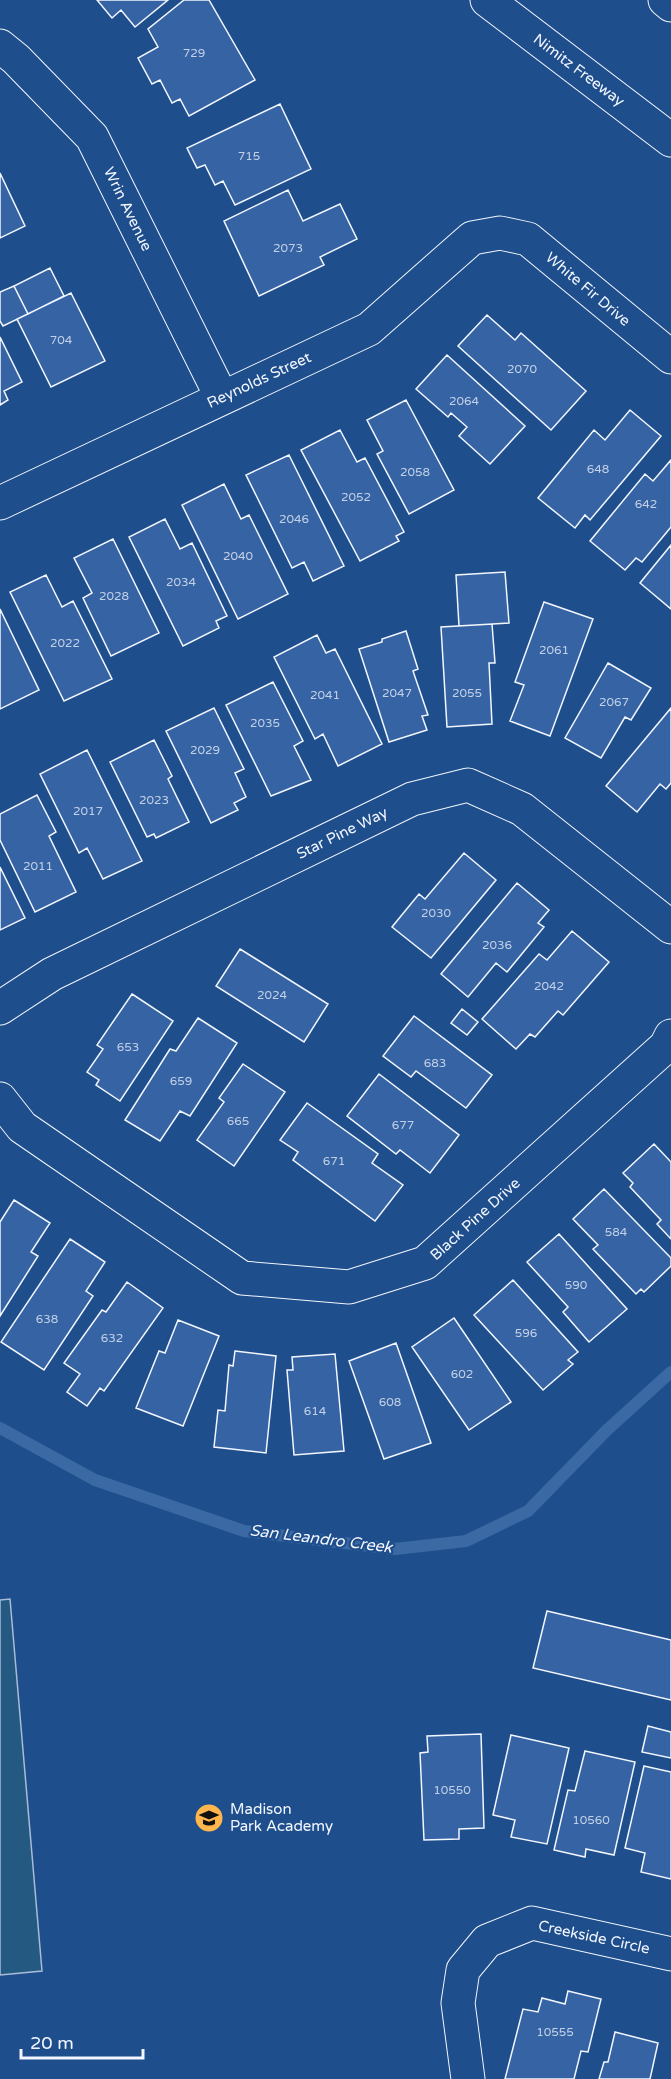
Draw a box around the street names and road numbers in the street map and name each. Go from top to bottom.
street label: Nimitz Freeway [530,30,628,110]
street label: Wrin Avenue [100,164,156,254]
street label: White Fir Drive [542,248,634,330]
street label: Reynolds Street [204,348,314,412]
street label: Star Pine Way [294,803,390,863]
street label: Black Pine Drive [426,1174,524,1264]
street label: Creekside Circle [537,1916,651,1958]

